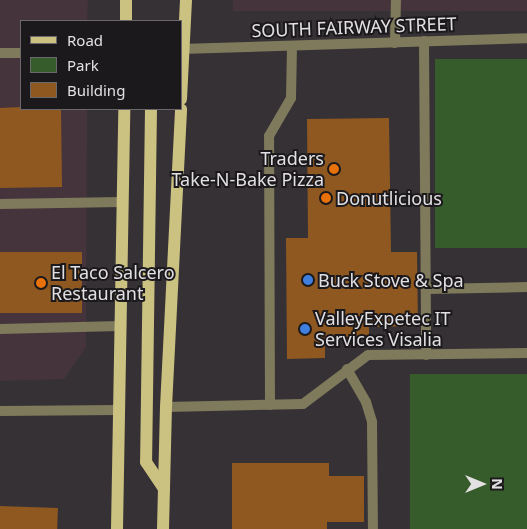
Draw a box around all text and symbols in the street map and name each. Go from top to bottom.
street label: SOUTH FAIRWAY STREET [251,13,457,41]
legend [20,20,182,110]
text: Road [67,30,103,50]
text: Park [67,55,99,75]
text: Building [67,80,125,100]
place label: Traders Take-N-Bake Pizza [172,148,324,190]
marker: Traders Take-N-Bake Pizza [328,163,340,175]
place label: Donutlicious [336,187,442,209]
marker: Donutlicious [320,192,332,204]
place label: El Taco Salcero Restaurant [51,262,175,304]
place label: Buck Stove & Spa [318,269,464,291]
marker: Buck Stove & Spa [302,274,314,286]
marker: El Taco Salcero Restaurant [35,277,47,289]
place label: ValleyExpetec IT Services Visalia [315,308,451,350]
marker: ValleyExpetec IT Services Visalia [299,323,311,335]
north arrow [457,459,507,509]
text: N [488,478,507,490]

